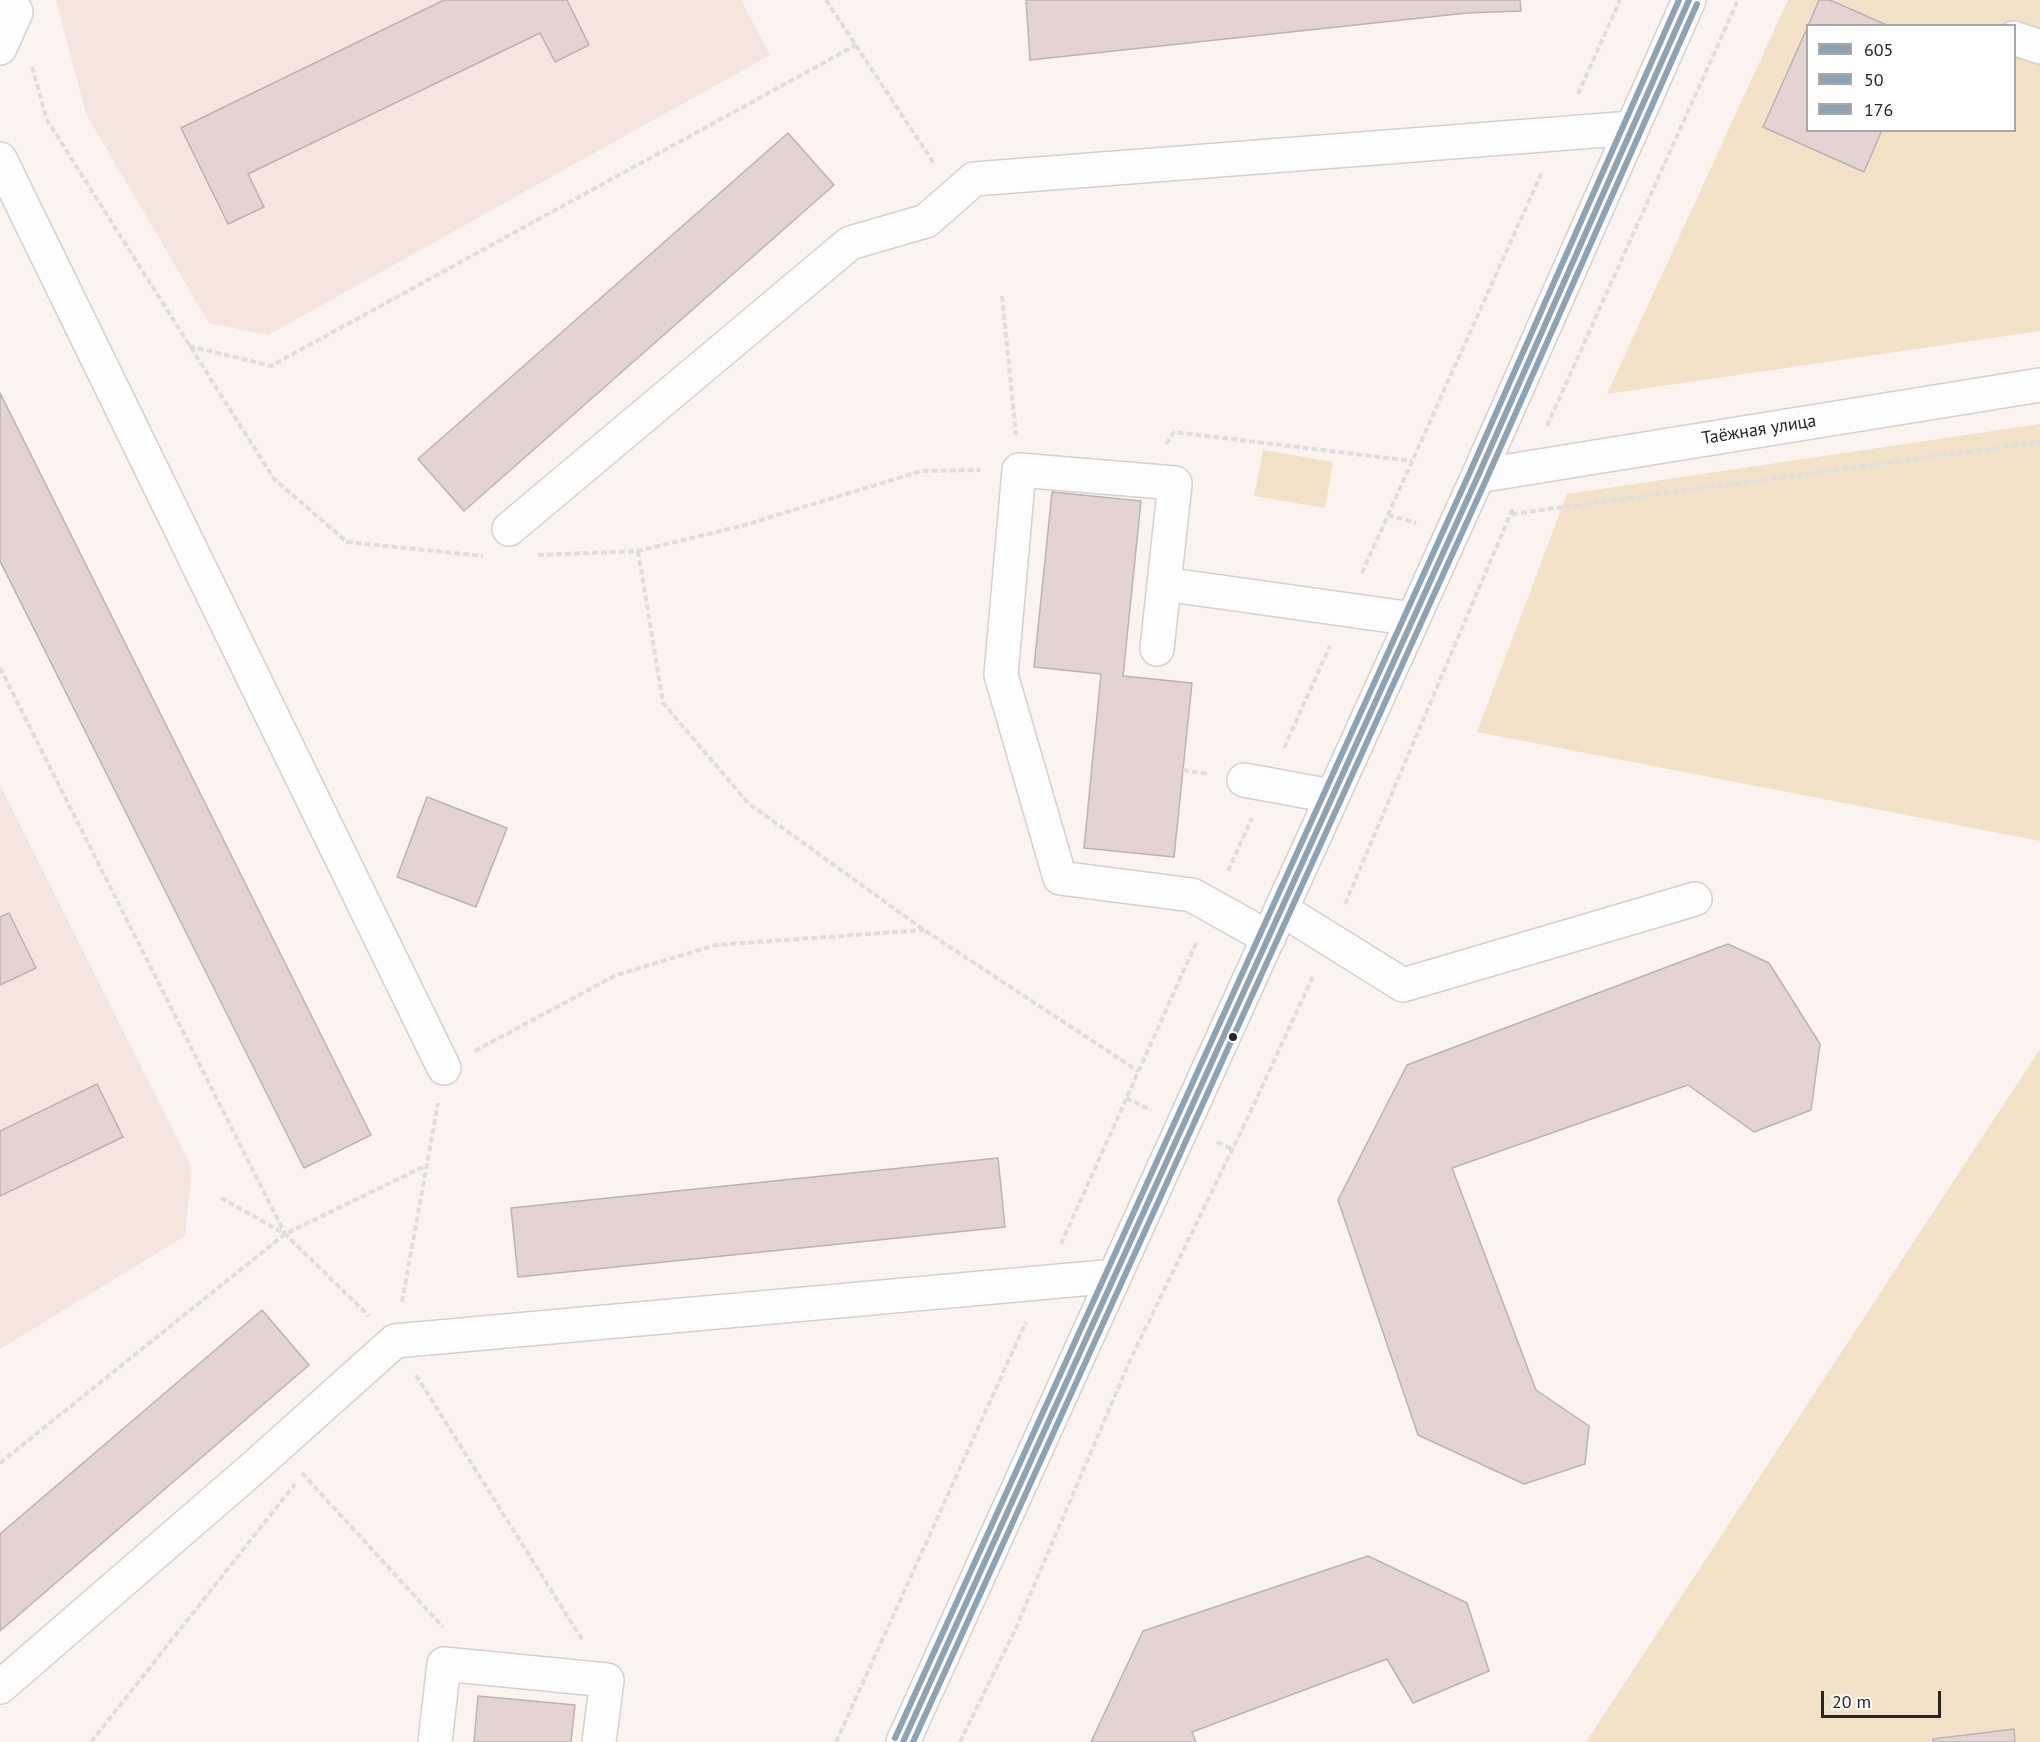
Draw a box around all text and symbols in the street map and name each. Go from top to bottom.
legend [1806,24,2016,132]
text: 605 [1864,38,1893,61]
text: 50 [1864,68,1884,91]
text: 176 [1864,98,1893,121]
street label: Таёжная улица [1700,410,1818,450]
unlabelled marker [1227,1031,1239,1043]
scale bar [1824,1679,1944,1717]
text: 20 m [1832,1690,1871,1713]

